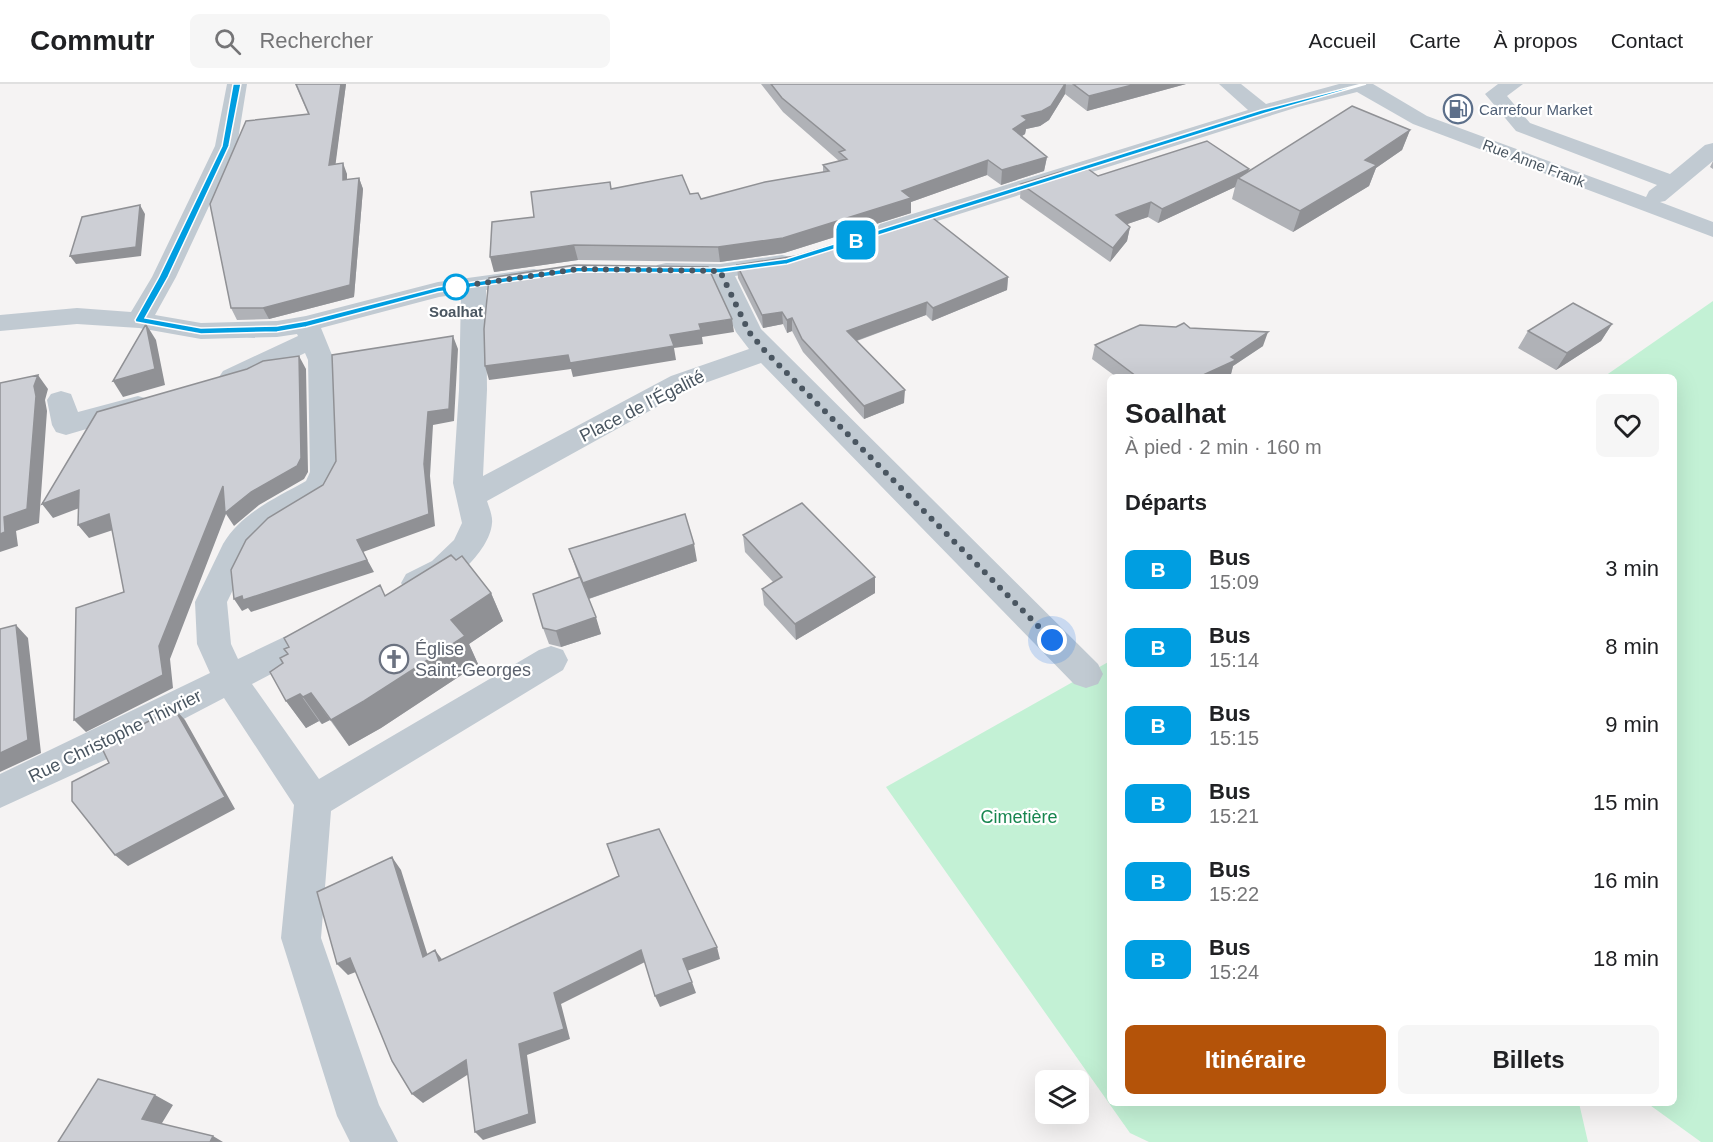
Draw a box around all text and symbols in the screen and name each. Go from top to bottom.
search box [190,14,610,68]
text: Commutr [30,25,154,56]
icon: search [211,25,244,58]
text: Rechercher [259,28,373,53]
text: Accueil [1309,29,1376,52]
text: Carte [1409,29,1461,52]
text: À propos [1494,29,1578,52]
text: Contact [1611,29,1683,52]
fuel station icon: Carrefour Market [1442,93,1474,125]
place label: Carrefour Market [1479,101,1593,118]
street label: Rue Anne Frank [1480,136,1588,191]
line badge: B [836,220,876,260]
text: B [848,229,864,252]
marker: Soalhat [443,274,469,300]
place label: Soalhat [429,303,483,320]
street label: Place de l'Égalité [576,366,708,446]
button: heart [1596,394,1659,457]
text: Soalhat [1125,398,1226,429]
text: À pied · 2 min · 160 m [1125,436,1322,458]
text: Départs [1125,490,1207,515]
text: Bus [1209,545,1251,570]
text: 3 min [1605,556,1659,581]
text: B [1150,558,1166,581]
text: 15:09 [1209,571,1259,593]
text: Bus [1209,623,1251,648]
your location [1037,625,1067,655]
text: 8 min [1605,634,1659,659]
text: B [1150,636,1166,659]
place label: Église Saint-Georges [415,639,531,680]
church icon: Église Saint-Georges [378,643,410,675]
text: 15:14 [1209,649,1259,671]
street label: Rue Christophe Thivrier [25,685,205,787]
text: Bus [1209,701,1251,726]
text: 9 min [1605,712,1659,737]
text: B [1150,714,1166,737]
text: 15:15 [1209,727,1259,749]
text: Bus [1209,779,1251,804]
text: 15 min [1593,790,1659,815]
text: B [1150,792,1166,815]
text: 15:21 [1209,805,1259,827]
park label: Cimetière [980,807,1058,827]
text: Bus [1209,857,1251,882]
text: 16 min [1593,868,1659,893]
text: B [1150,870,1166,893]
text: 15:22 [1209,883,1259,905]
text: Bus [1209,935,1251,960]
text: 18 min [1593,946,1659,971]
text: B [1150,948,1166,971]
text: 15:24 [1209,961,1259,983]
button: Itinéraire [1125,1025,1386,1094]
button: Billets [1398,1025,1659,1094]
map controls [1035,1070,1089,1124]
button: layers [1035,1070,1089,1124]

